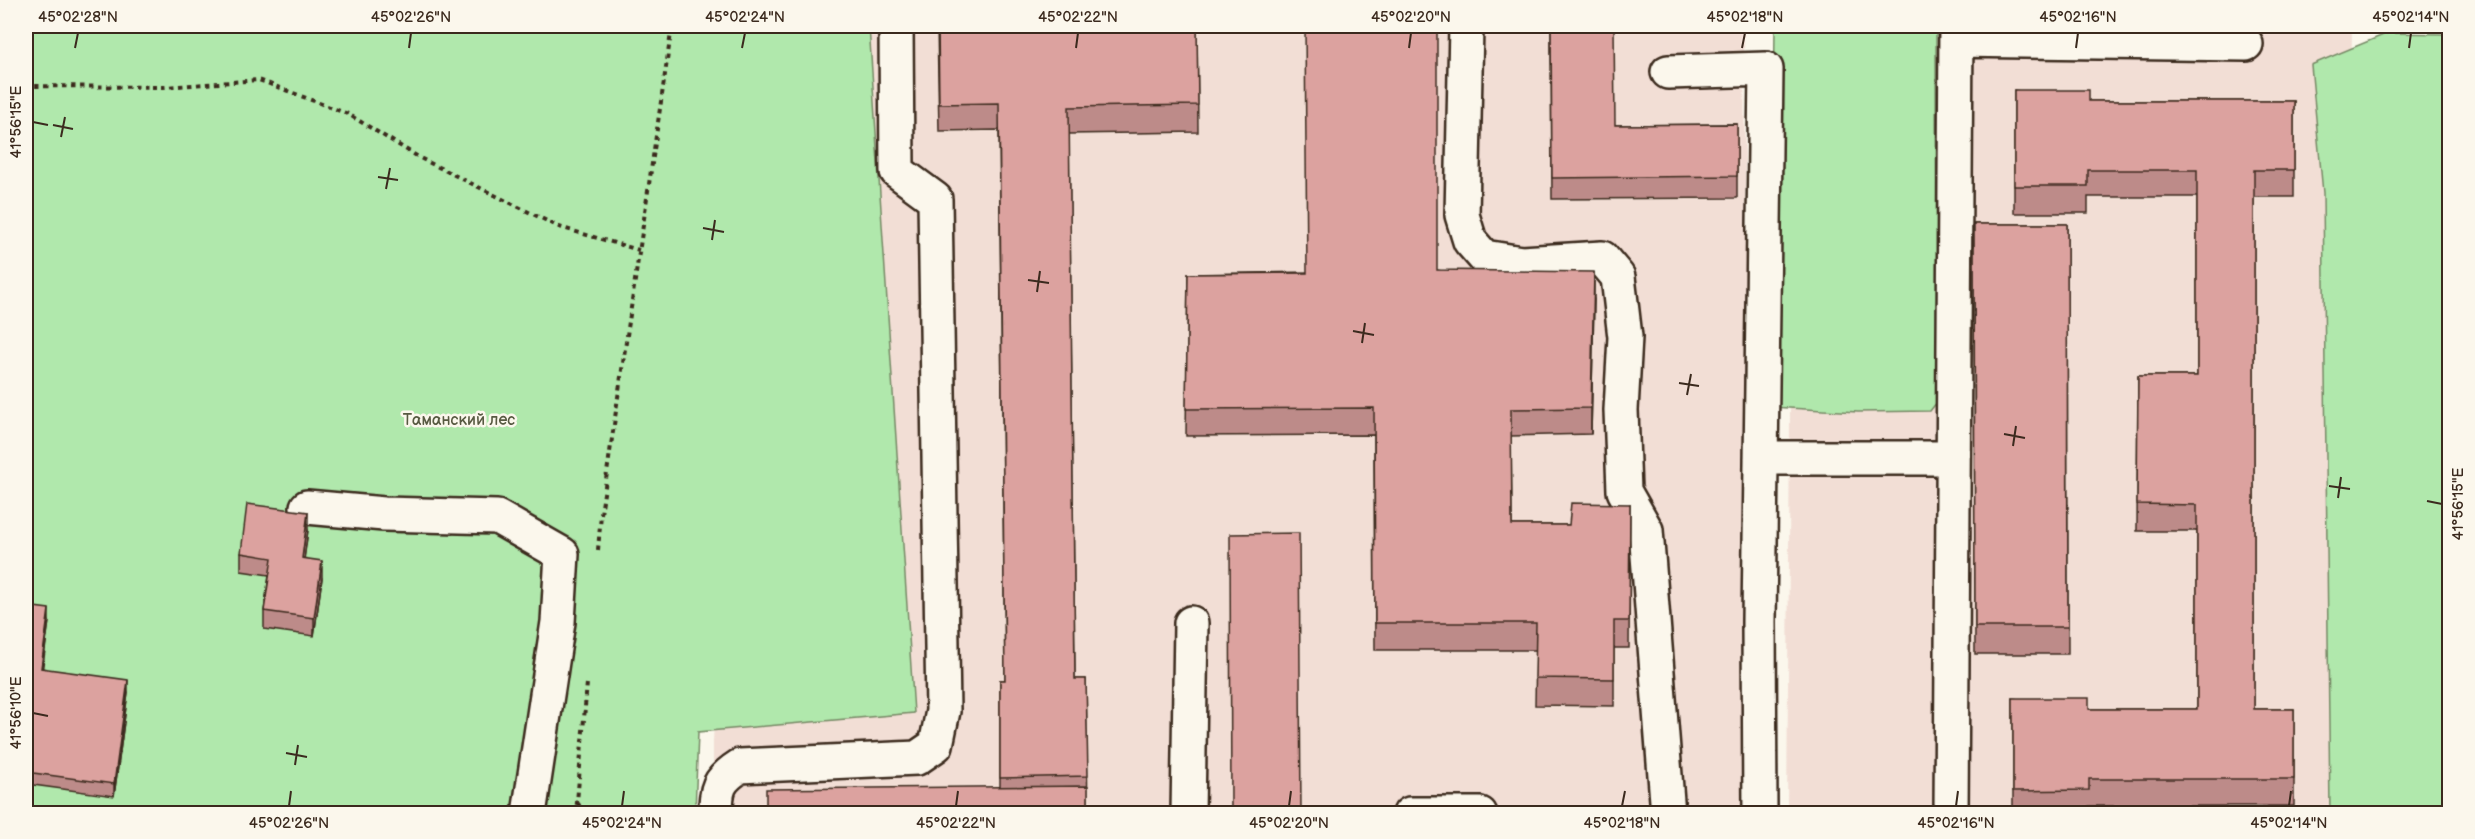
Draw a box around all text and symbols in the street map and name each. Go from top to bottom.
text: 45°02'28"N [38,8,118,27]
text: 45°02'26"N [371,8,451,27]
text: 45°02'24"N [705,8,785,27]
text: 45°02'22"N [1038,8,1118,27]
text: 45°02'20"N [1371,8,1451,27]
text: 45°02'18"N [1707,8,1783,27]
text: 45°02'16"N [2039,8,2117,27]
text: 45°02'14"N [2372,8,2450,27]
text: 41°56'15"E [7,85,26,158]
park label: Таманский лес [403,411,515,430]
text: 41°56'15"E [2449,467,2468,540]
text: 41°56'10"E [7,676,26,750]
text: 45°02'26"N [249,814,329,833]
text: 45°02'24"N [582,814,662,833]
text: 45°02'22"N [916,814,996,833]
text: 45°02'20"N [1249,814,1329,833]
text: 45°02'18"N [1584,814,1660,833]
text: 45°02'16"N [1917,814,1995,833]
text: 45°02'14"N [2250,814,2328,833]

